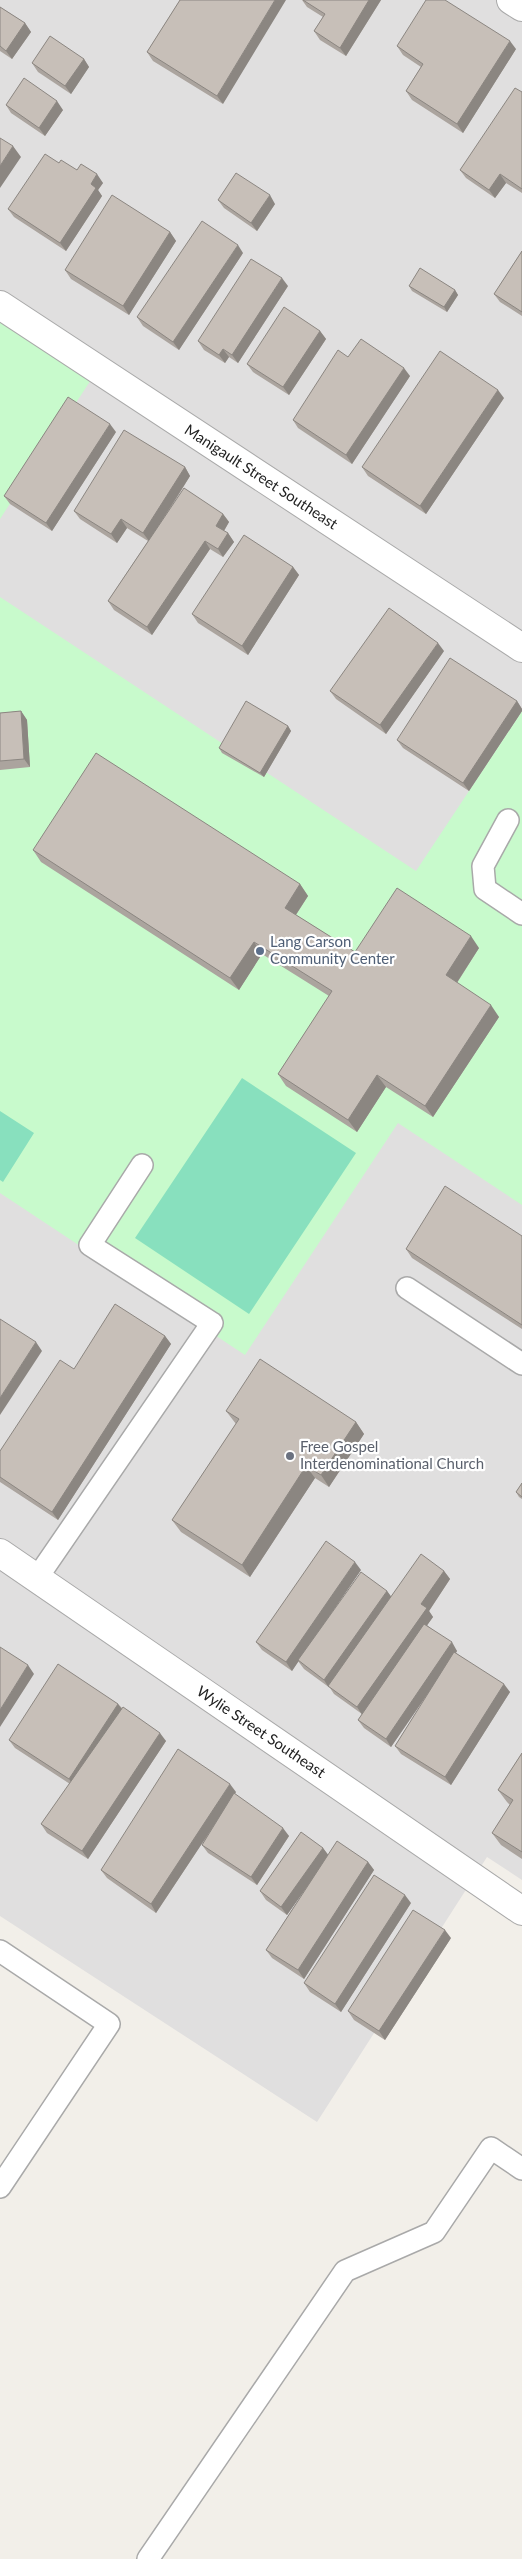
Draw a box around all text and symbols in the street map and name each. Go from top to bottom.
street label: Manigault Street Southeast [182,420,342,533]
place label: Lang Carson Community Center [270,932,395,967]
marker: Lang Carson Community Center [254,945,266,957]
place label: Free Gospel Interdenominational Church [300,1437,484,1472]
marker: Free Gospel Interdenominational Church [284,1450,296,1462]
street label: Wylie Street Southeast [194,1681,330,1781]

